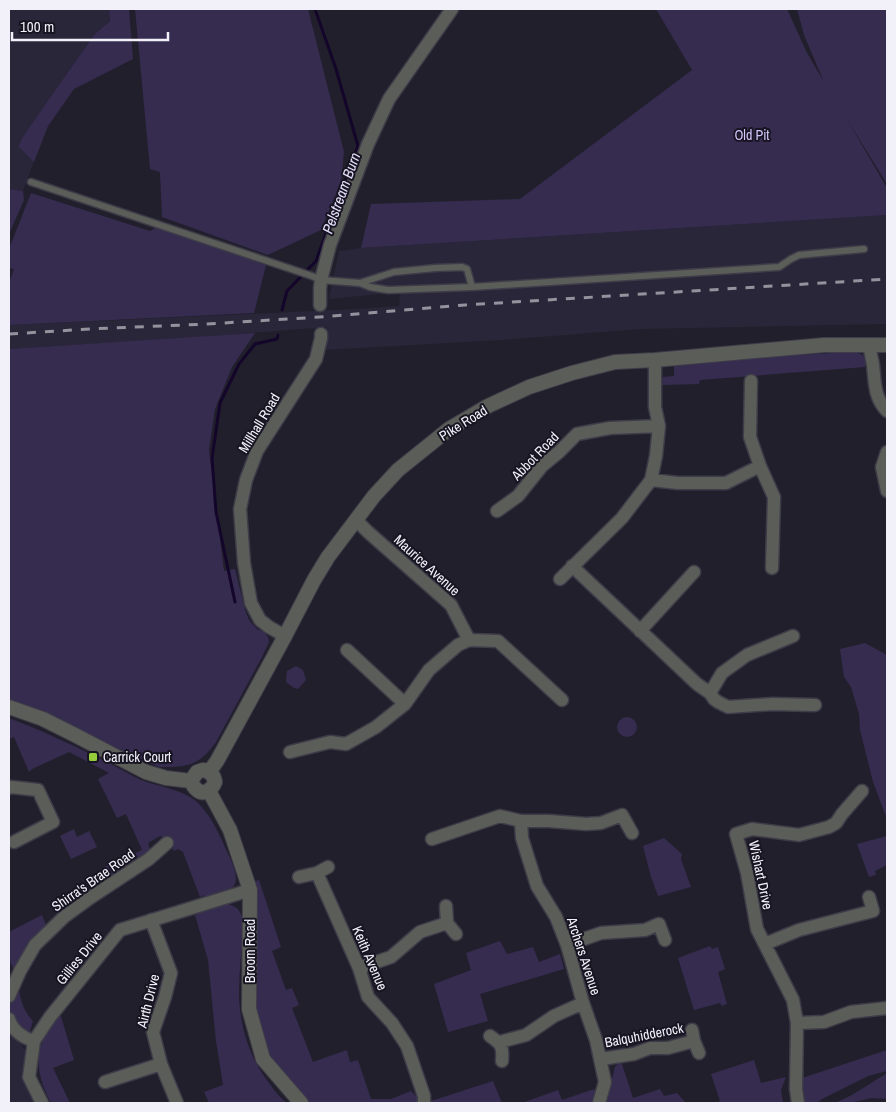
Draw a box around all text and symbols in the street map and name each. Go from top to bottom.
scale bar [12,10,169,42]
text: 100 m [20,16,54,37]
park label: Old Pit [734,126,770,144]
water label: Pelstream Burn [317,149,365,236]
street label: Millhall Road [234,390,284,456]
street label: Pike Road [435,401,491,445]
street label: Abbot Road [507,428,563,485]
street label: Maurice Avenue [390,531,464,599]
place label: Carrick Court [103,748,171,766]
marker: Carrick Court [87,751,99,763]
street label: Wishart Drive [745,839,777,911]
street label: Shirra's Brae Road [48,845,138,915]
street label: Archers Avenue [563,914,605,997]
street label: Broom Road [241,919,259,983]
street label: Keith Avenue [348,923,392,993]
street label: Gillies Drive [52,928,106,988]
street label: Airth Drive [132,972,163,1031]
street label: Balquhidderock [603,1019,685,1051]

